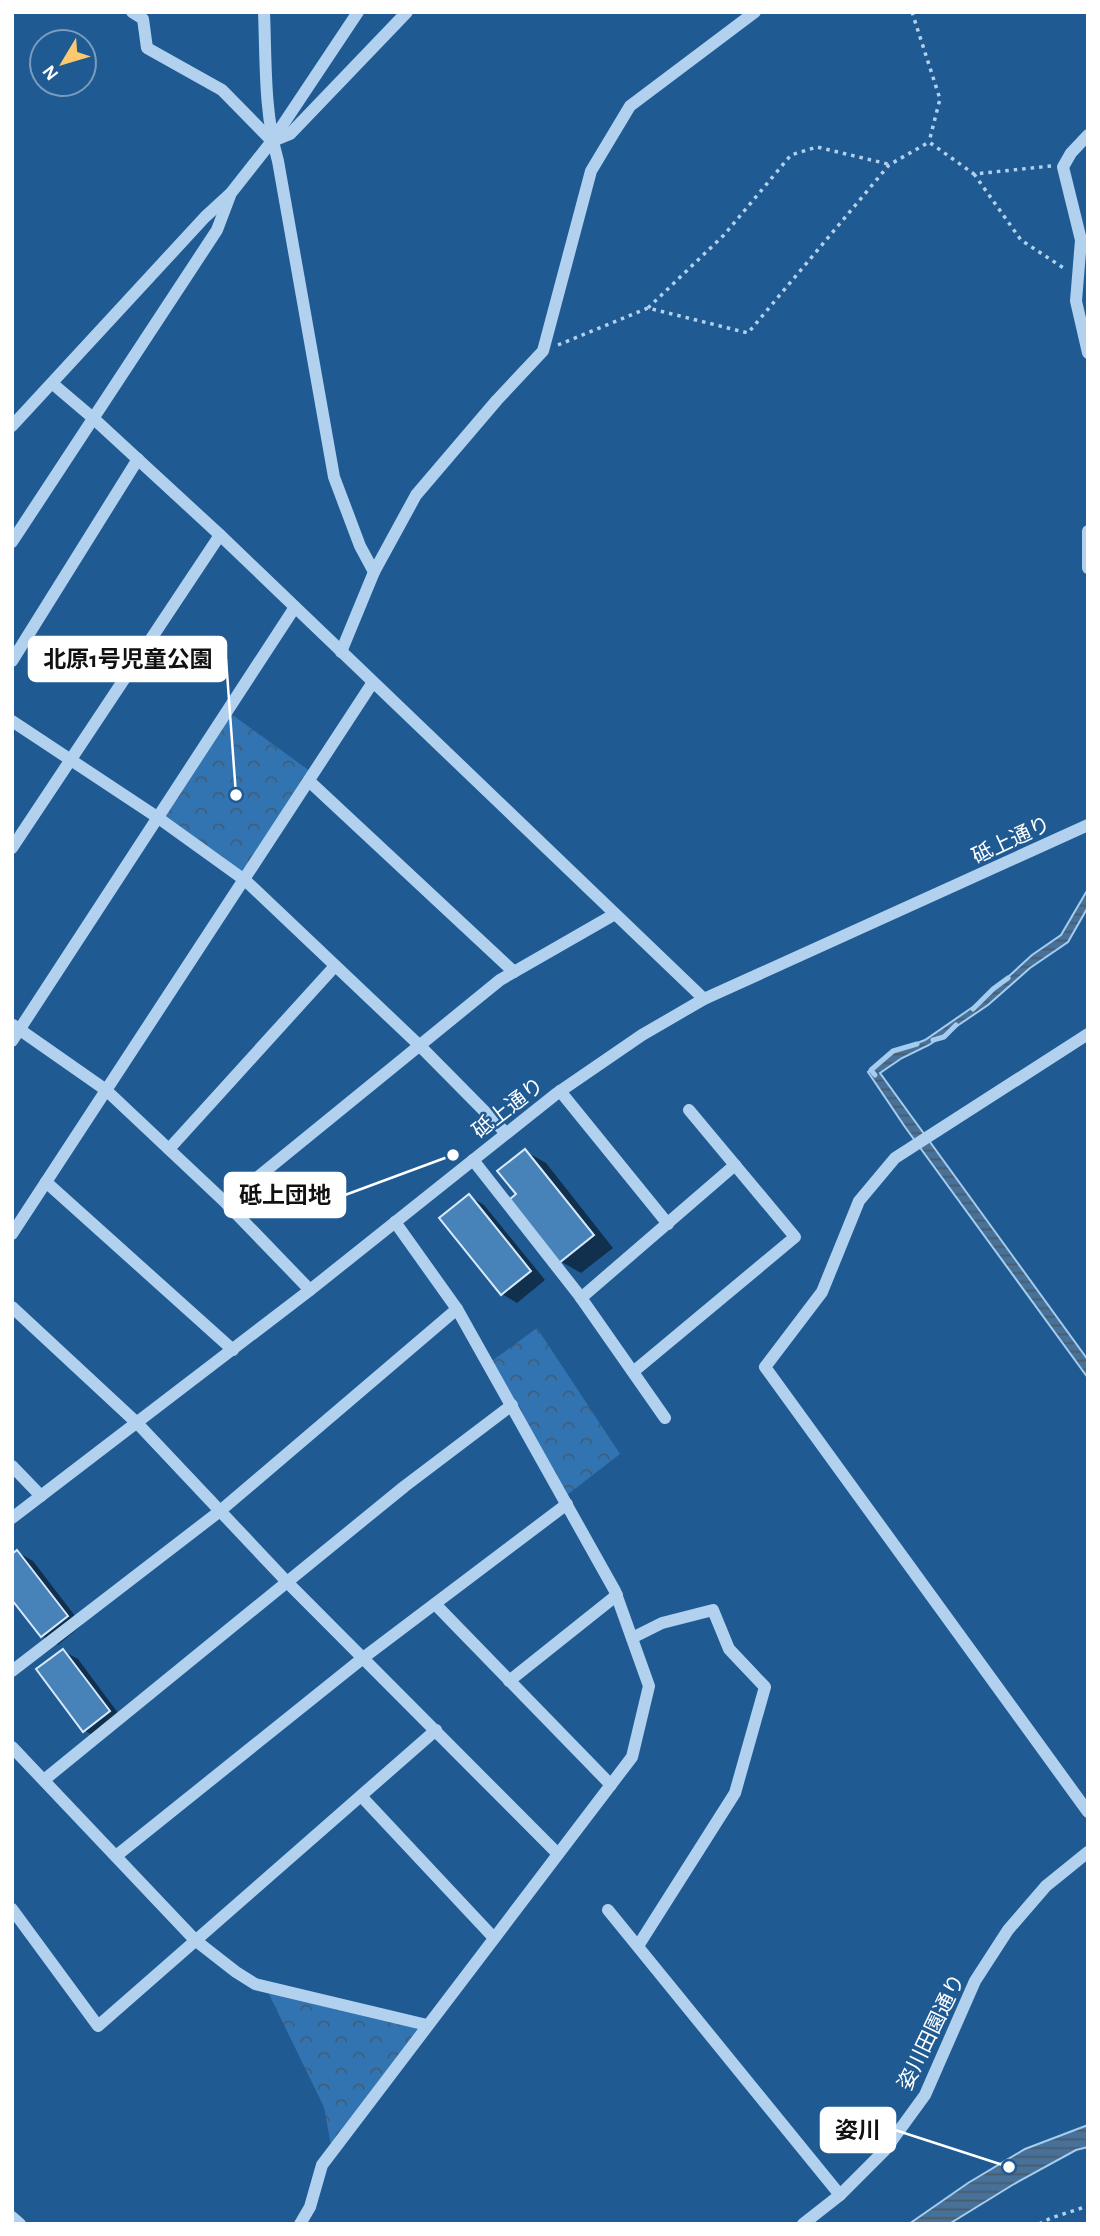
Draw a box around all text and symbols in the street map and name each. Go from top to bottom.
north arrow [28,28,98,98]
text: N [39,61,62,84]
callout: 北原1号児童公園 [29,637,226,681]
text: 北原1号児童公園 [43,647,213,672]
street label: 砥上通り [968,812,1054,868]
street label: 砥上通り [468,1073,548,1143]
callout: 砥上団地 [225,1173,345,1217]
text: 砥上団地 [239,1183,331,1208]
street label: 姿川田園通り [893,1971,969,2093]
callout: 姿川 [821,2108,895,2152]
text: 姿川 [835,2118,881,2143]

